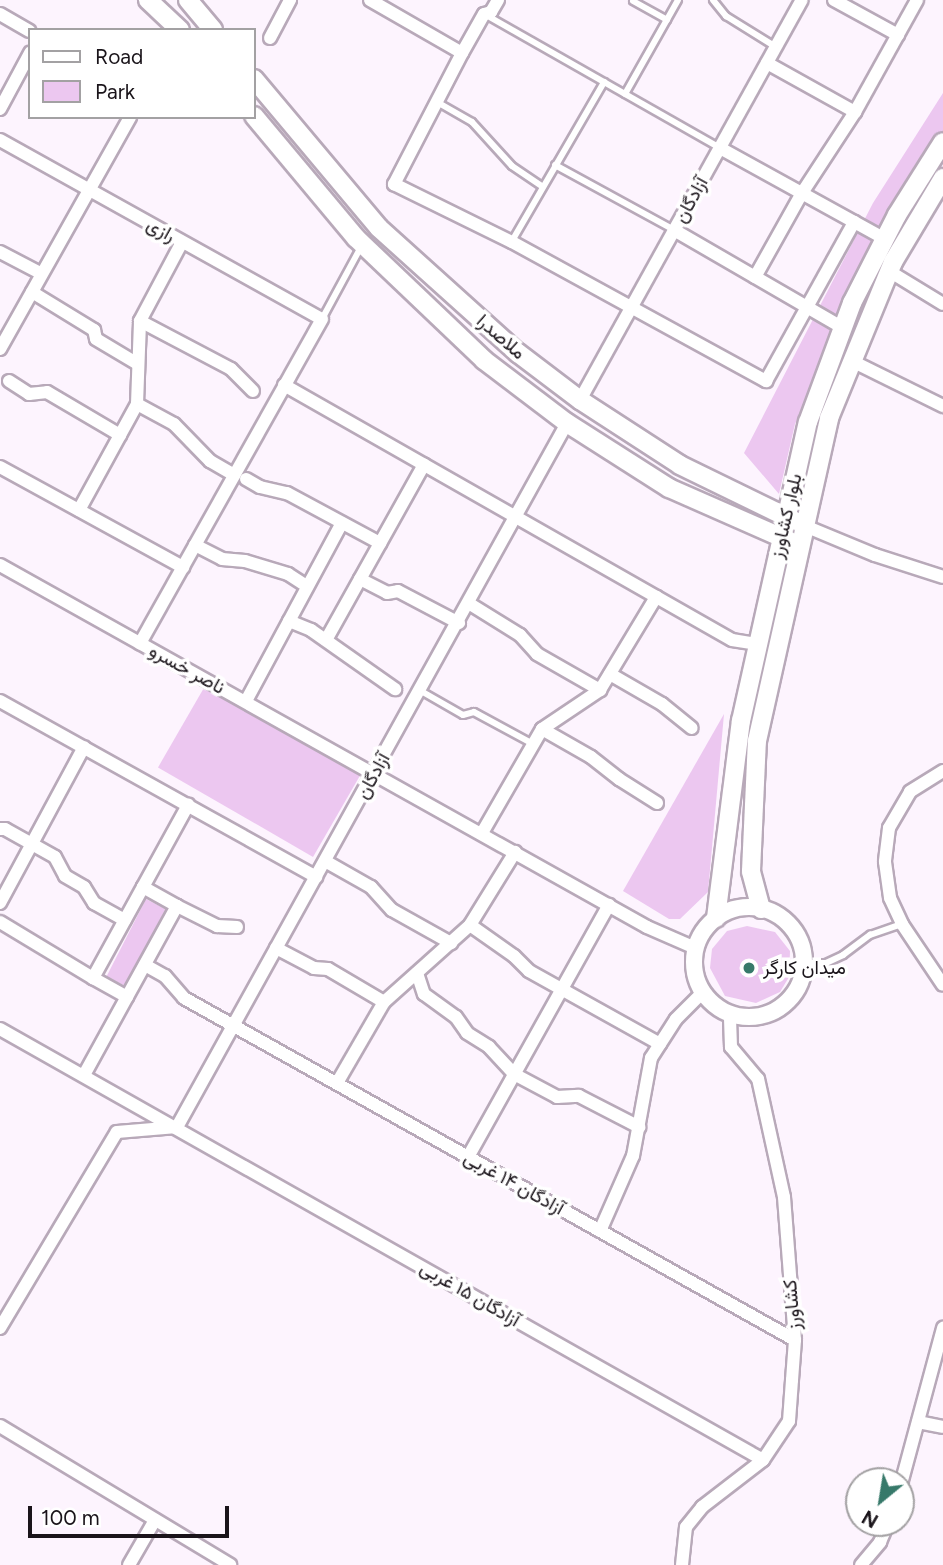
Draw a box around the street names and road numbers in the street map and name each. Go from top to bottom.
street label: آزادگان [669,173,713,227]
street label: رازی [143,213,179,247]
street label: ملاصدرا [472,310,530,364]
street label: بلوار کشاورز [765,471,807,561]
street label: ناصر خسرو [145,639,229,699]
street label: آزادگان [351,749,395,803]
street label: آزادگان ۱۴ غربی [460,1146,568,1220]
street label: آزادگان ۱۵ غربی [416,1256,524,1332]
street label: کشاورز [778,1279,806,1331]

